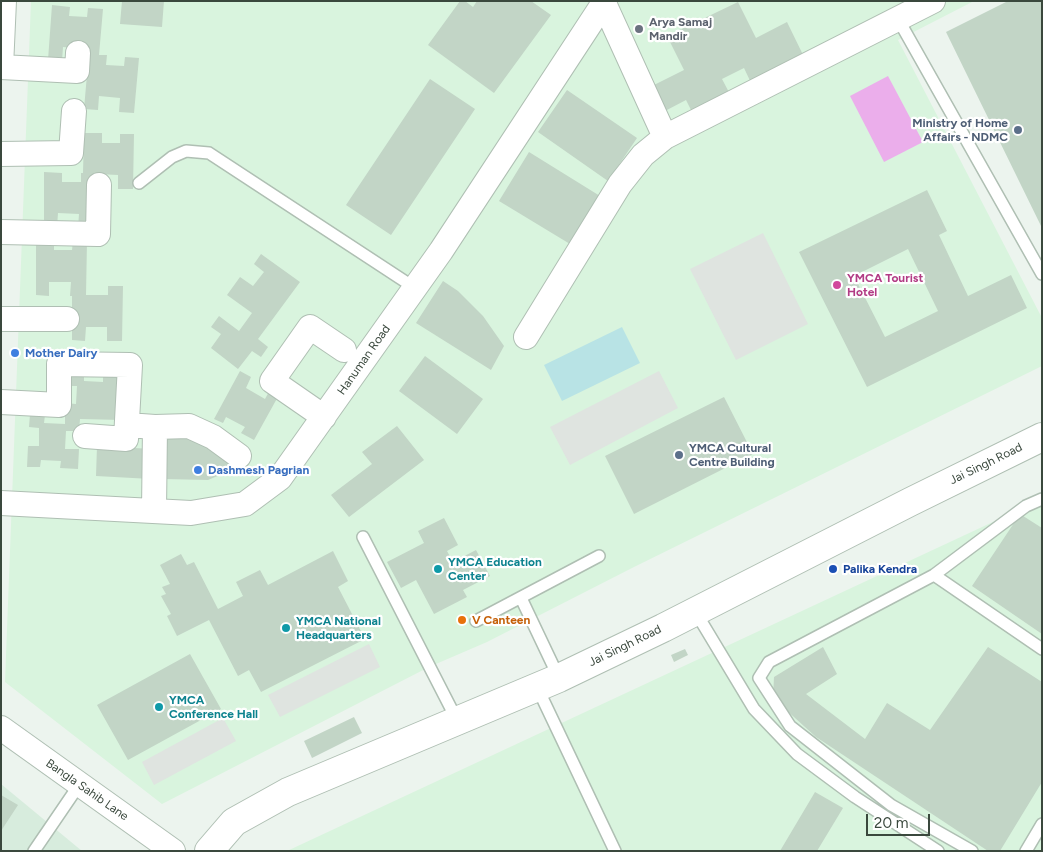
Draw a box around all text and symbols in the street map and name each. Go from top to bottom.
place label: Arya Samaj Mandir [649,15,712,43]
marker: Arya Samaj Mandir [633,23,645,35]
place label: Ministry of Home Affairs - NDMC [912,116,1008,144]
marker: Ministry of Home Affairs - NDMC [1012,124,1024,136]
place label: YMCA Tourist Hotel [847,271,923,299]
marker: YMCA Tourist Hotel [831,279,843,291]
street label: Hanuman Road [335,322,393,398]
place label: Mother Dairy [25,346,97,360]
marker: Mother Dairy [9,347,21,359]
street label: Jai Singh Road [947,440,1025,488]
place label: YMCA Cultural Centre Building [689,441,775,469]
marker: YMCA Cultural Centre Building [673,449,685,461]
place label: Dashmesh Pagrian [208,463,309,477]
marker: Dashmesh Pagrian [192,464,204,476]
place label: YMCA Education Center [448,555,542,583]
place label: Palika Kendra [843,562,917,576]
marker: YMCA Education Center [432,563,444,575]
marker: Palika Kendra [827,563,839,575]
place label: V Canteen [472,613,530,627]
place label: YMCA National Headquarters [296,614,381,642]
marker: V Canteen [456,614,468,626]
marker: YMCA National Headquarters [280,622,292,634]
street label: Jai Singh Road [586,622,664,670]
place label: YMCA Conference Hall [169,693,258,721]
marker: YMCA Conference Hall [153,701,165,713]
street label: Bangla Sahib Lane [43,756,131,824]
scale bar [868,804,932,836]
text: 20 m [874,814,908,832]

